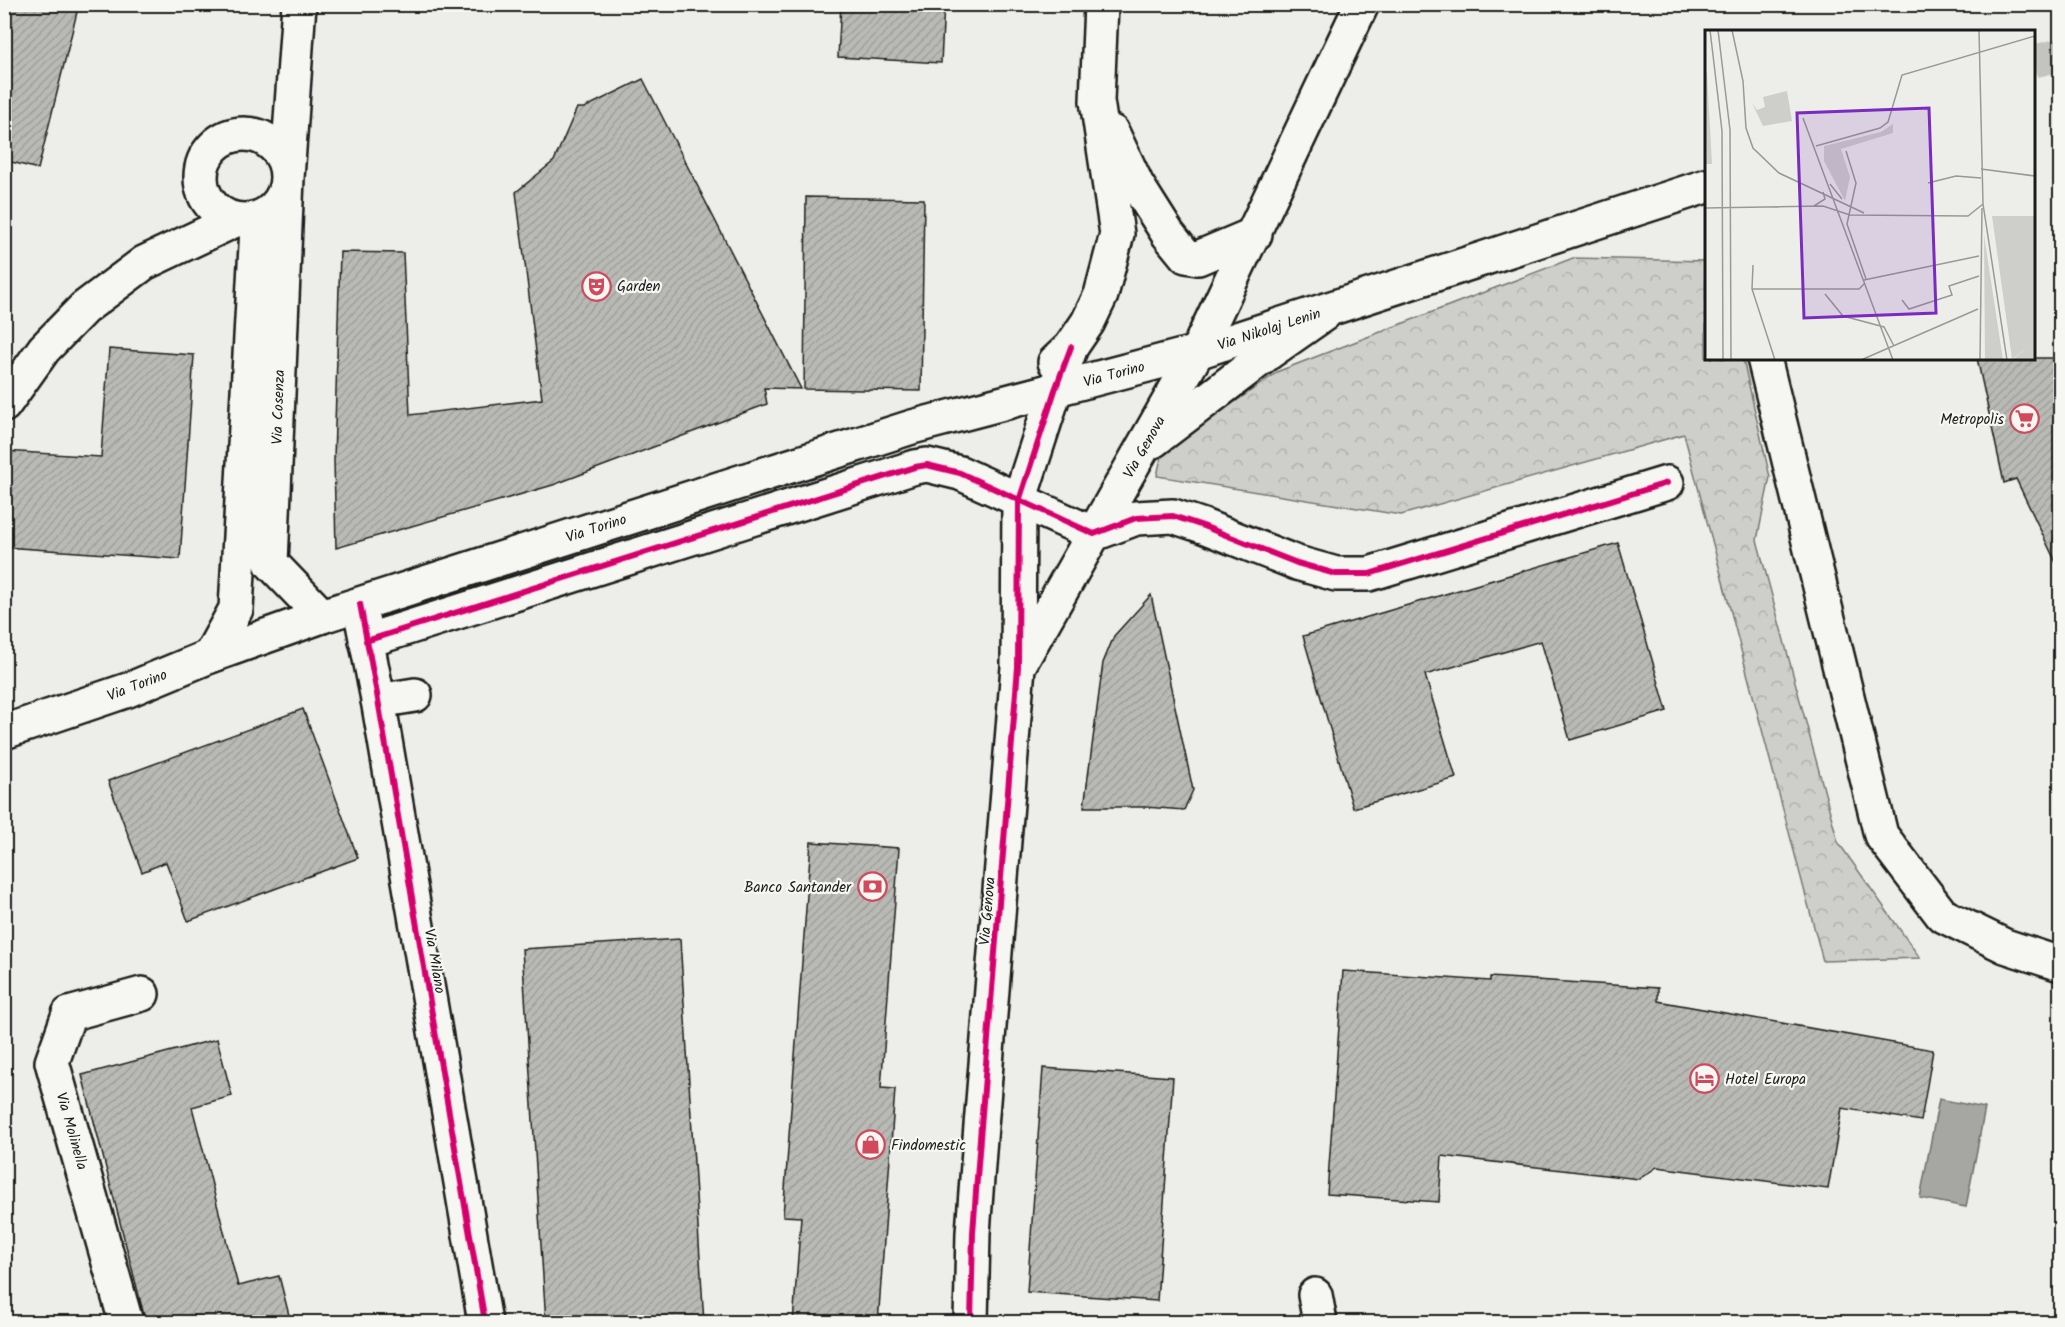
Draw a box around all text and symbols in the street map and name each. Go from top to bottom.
inset map [1705,30,2035,360]
theatre icon: Garden [580,270,612,302]
place label: Garden [617,275,660,299]
street label: Via Nikolaj Lenin [1215,302,1324,358]
street label: Via Torino [1081,355,1148,395]
street label: Via Cosenza [266,369,292,445]
supermarket icon: Metropolis [2009,403,2041,435]
place label: Metropolis [1940,408,2005,432]
street label: Via Genova [1117,412,1172,483]
street label: Via Torino [563,508,630,550]
street label: Via Torino [104,663,171,708]
bank icon: Banco Santander [856,871,888,903]
place label: Banco Santander [744,876,852,900]
street label: Via Genova [973,876,1003,946]
street label: Via Milano [417,927,452,996]
hotel icon: Hotel Europa [1688,1063,1720,1095]
place label: Hotel Europa [1725,1068,1806,1092]
street label: Via Molinella [49,1090,94,1173]
shop icon: Findomestic [854,1129,886,1161]
place label: Findomestic [891,1134,966,1158]

